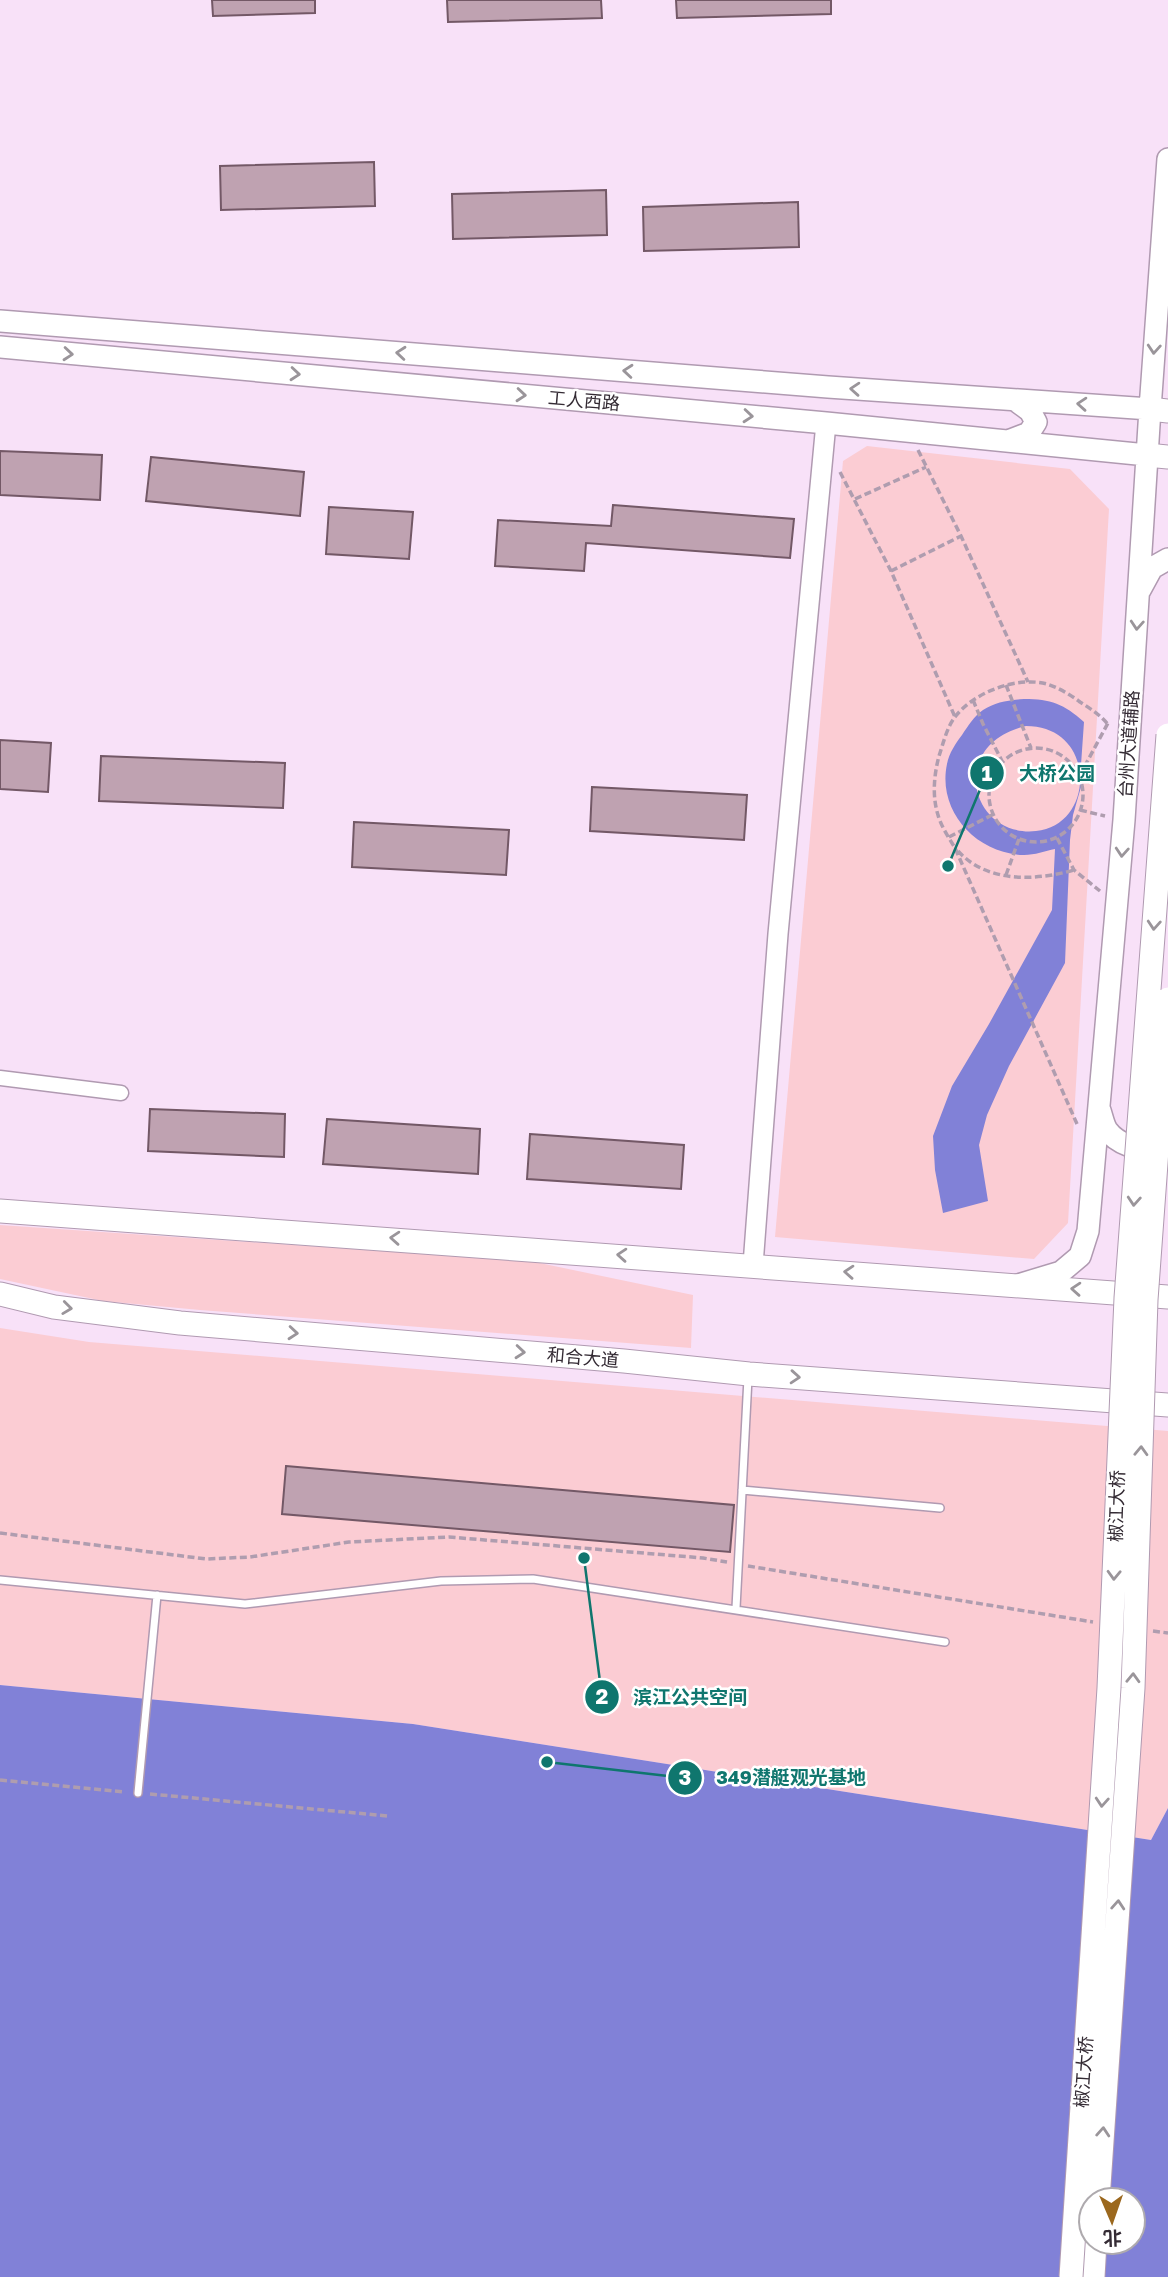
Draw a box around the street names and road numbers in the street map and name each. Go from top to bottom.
street label: 工人西路 [547,386,621,414]
street label: 台州大道辅路 [1113,689,1143,799]
street label: 和合大道 [546,1343,620,1371]
street label: 椒江大桥 [1104,1470,1128,1542]
street label: 椒江大桥 [1070,2035,1096,2109]

